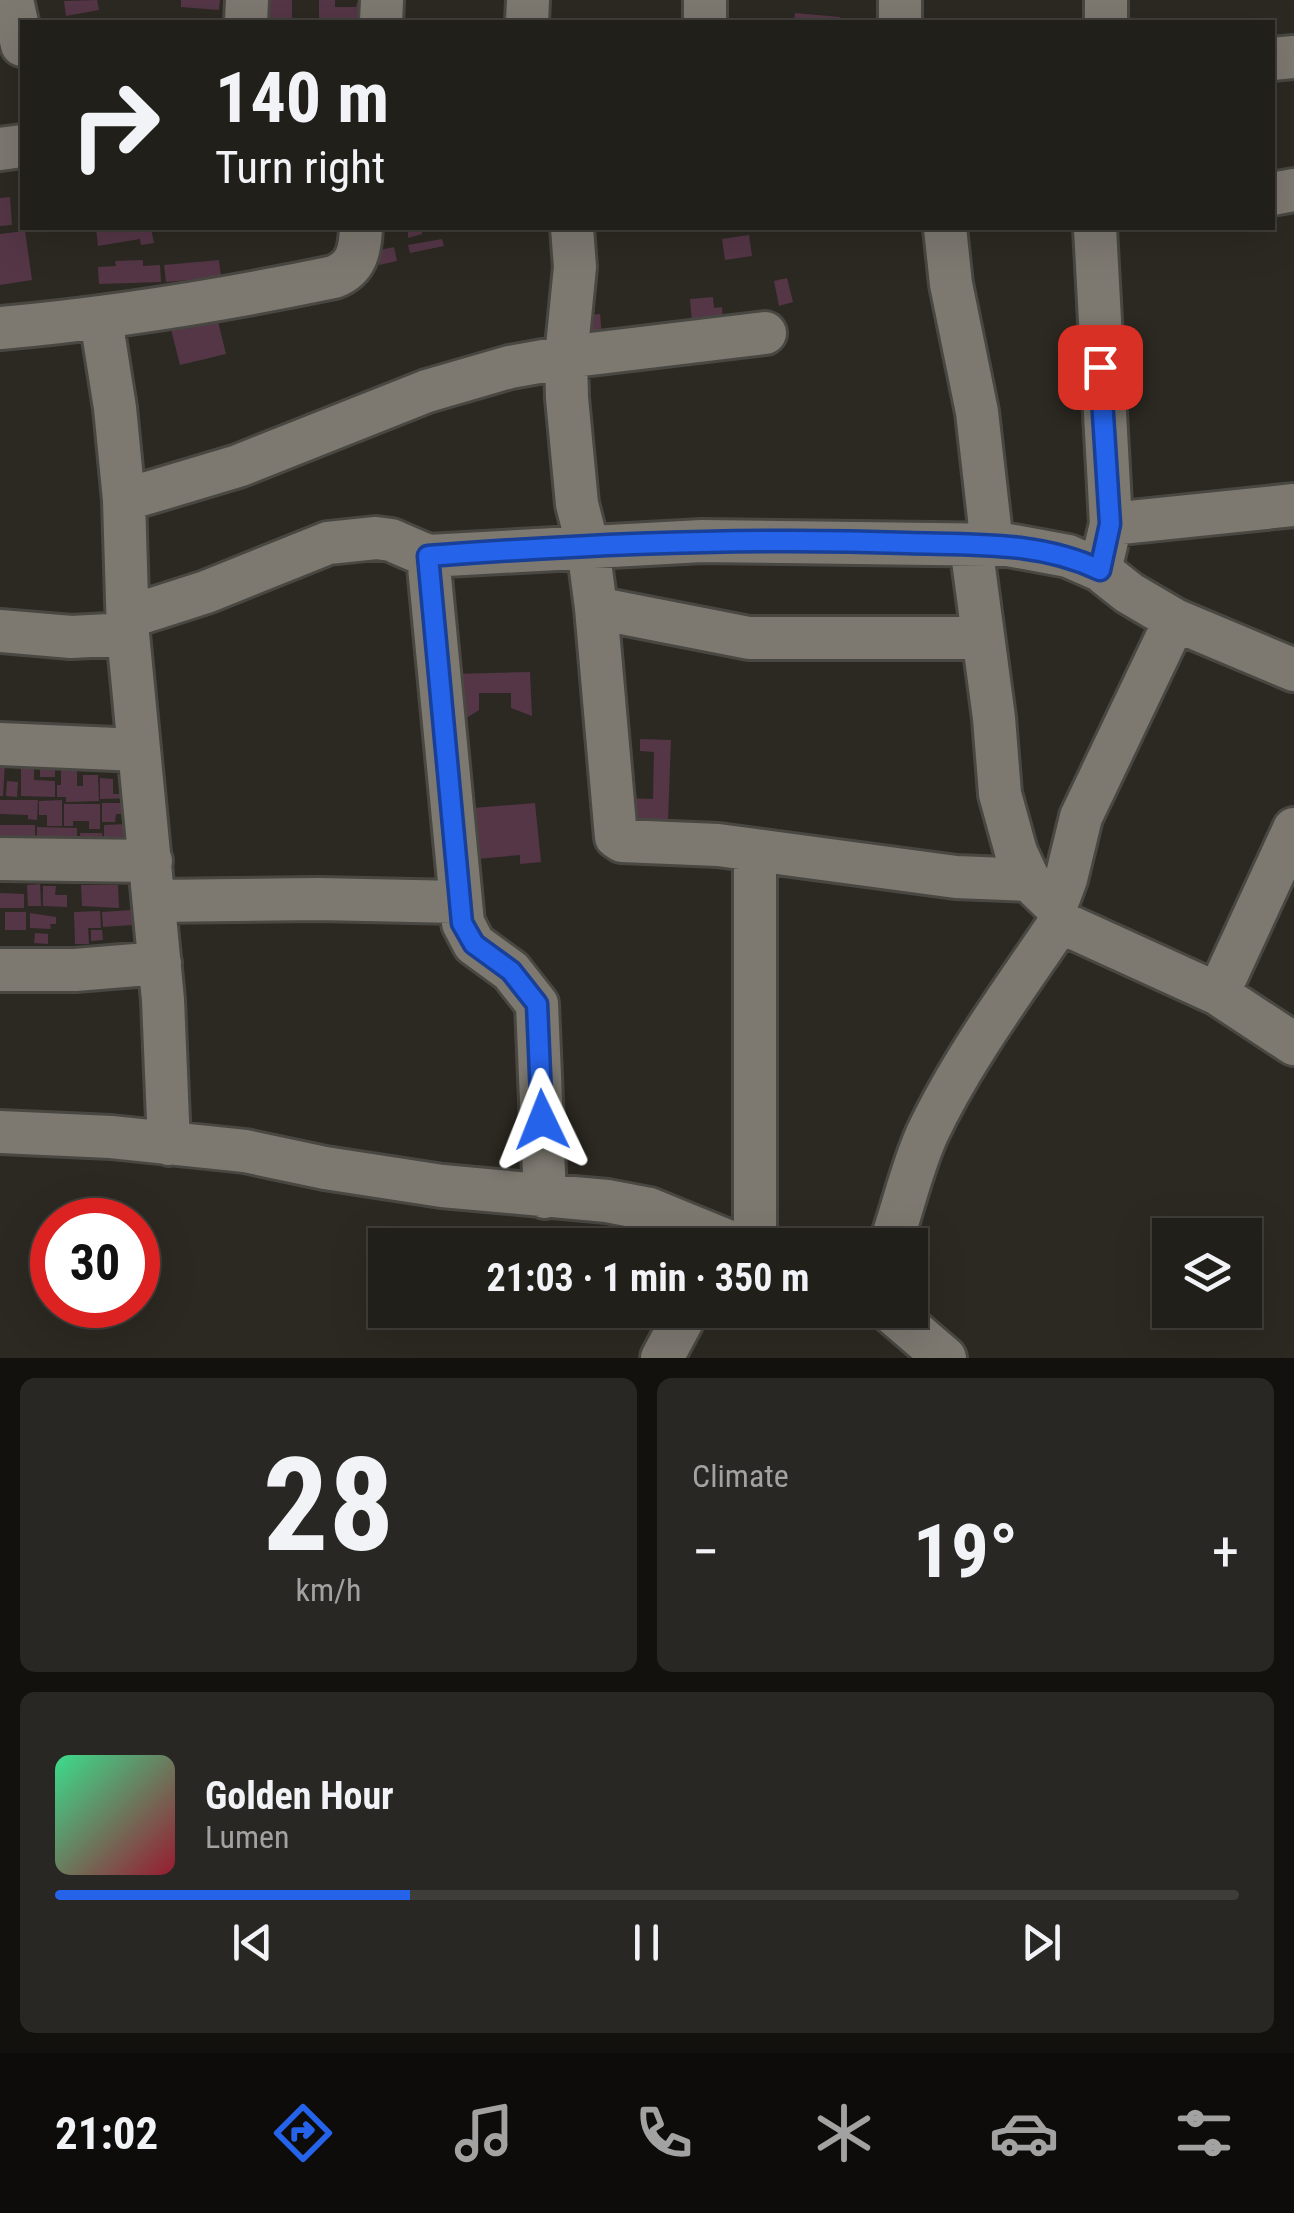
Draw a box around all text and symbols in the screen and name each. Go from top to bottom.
text: 140 m [215,57,389,139]
icon: right [50,60,180,190]
text: Turn right [215,141,385,194]
pin [1058,325,1143,410]
icon: arrive [1073,340,1128,395]
position arrow [490,1068,594,1172]
speed limit sign: 30 [30,1198,160,1328]
map controls [1152,1218,1262,1328]
button: layers [1152,1218,1262,1328]
text: 21:03 · 1 min · 350 m [487,1256,809,1300]
text: 28 [263,1429,394,1582]
text: Climate [692,1457,789,1495]
text: 19° [913,1507,1018,1595]
text: − [692,1520,720,1584]
text: + [1212,1520,1239,1584]
text: km/h [296,1571,361,1609]
text: Golden Hour [205,1774,394,1818]
text: Lumen [205,1818,290,1856]
icon: previous [225,1915,280,1970]
icon: pause [619,1915,674,1970]
icon: next [1014,1915,1069,1970]
icon: directions [268,2098,338,2168]
icon: music [449,2098,519,2168]
icon: phone [629,2098,699,2168]
icon: climate [809,2098,879,2168]
icon: car [989,2098,1059,2168]
icon: filters [1169,2098,1239,2168]
text: 21:02 [55,2107,158,2160]

